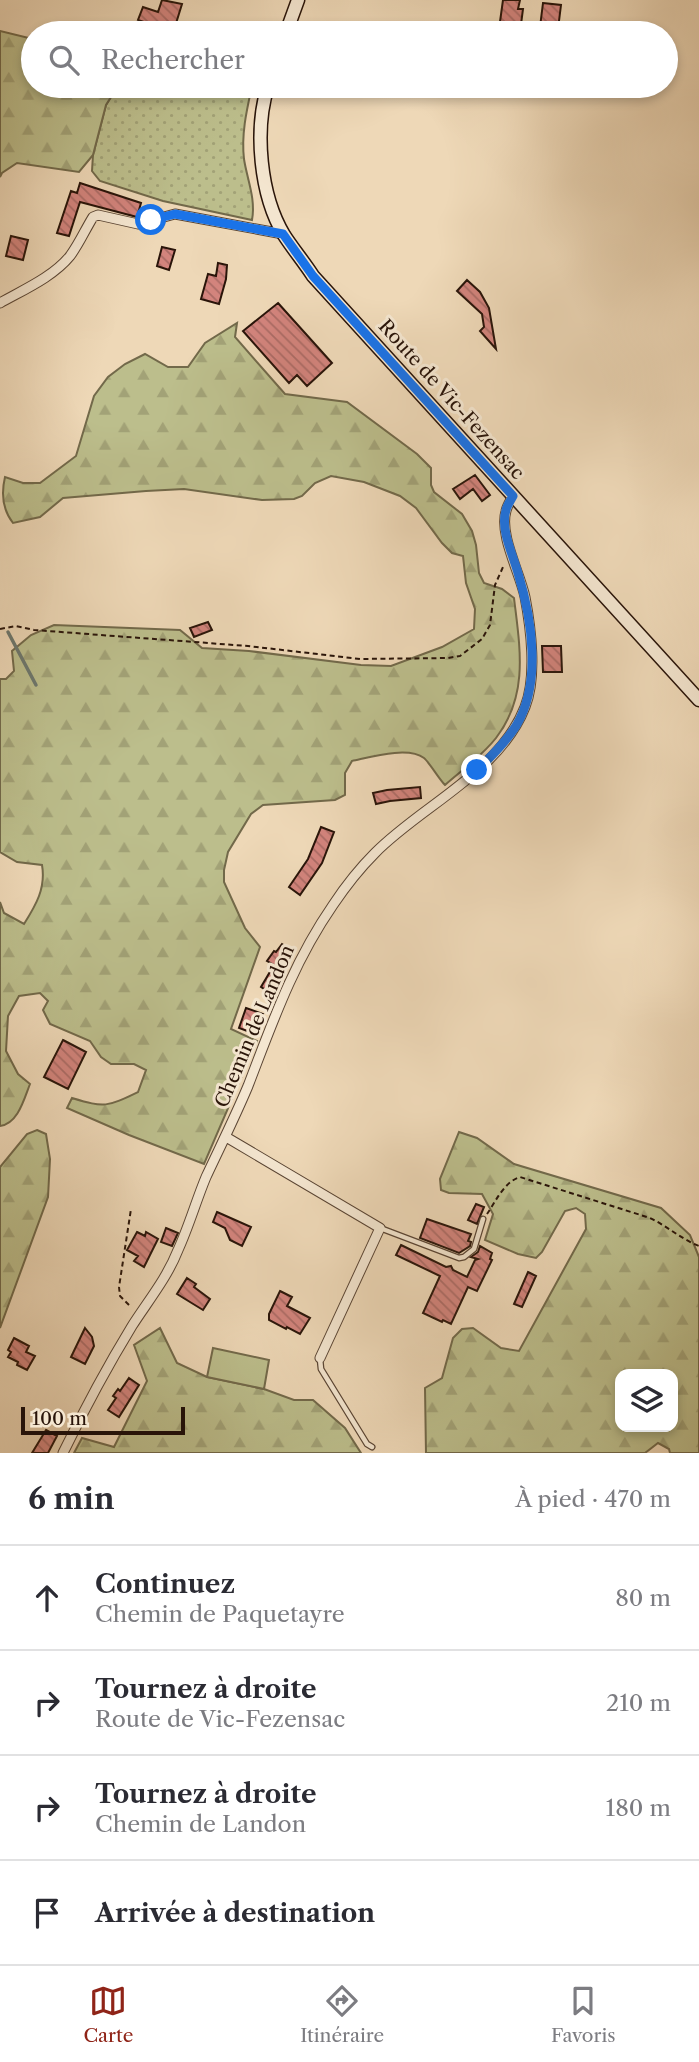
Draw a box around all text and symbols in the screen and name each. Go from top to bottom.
search box [21,21,678,98]
icon: search [45,41,83,79]
text: Rechercher [101,44,245,76]
route start [135,204,166,235]
street label: Route de Vic-Fezensac [374,315,529,484]
route end [461,754,492,785]
street label: Chemin de Landon [210,941,299,1111]
map controls [615,1369,678,1432]
button: layers [615,1369,678,1432]
scale bar [21,1404,186,1436]
text: 100 m [32,1407,87,1430]
text: 6 min [28,1480,115,1517]
text: À pied · 470 m [515,1485,671,1513]
text: Continuez [95,1568,235,1600]
icon: ahead [28,1579,66,1617]
text: 80 m [615,1584,671,1612]
text: Chemin de Paquetayre [95,1600,345,1628]
text: Tournez à droite [95,1673,317,1705]
icon: right [28,1684,66,1722]
text: 210 m [606,1689,671,1717]
text: Route de Vic-Fezensac [95,1705,345,1733]
text: Tournez à droite [95,1778,317,1810]
icon: right [28,1789,66,1827]
text: 180 m [606,1794,671,1822]
text: Chemin de Landon [95,1810,306,1838]
icon: arrive [28,1894,66,1932]
text: Arrivée à destination [95,1897,375,1929]
tab: Carte [83,1982,133,2047]
tab: Itinéraire [300,1982,384,2047]
tab: Favoris [551,1982,616,2047]

